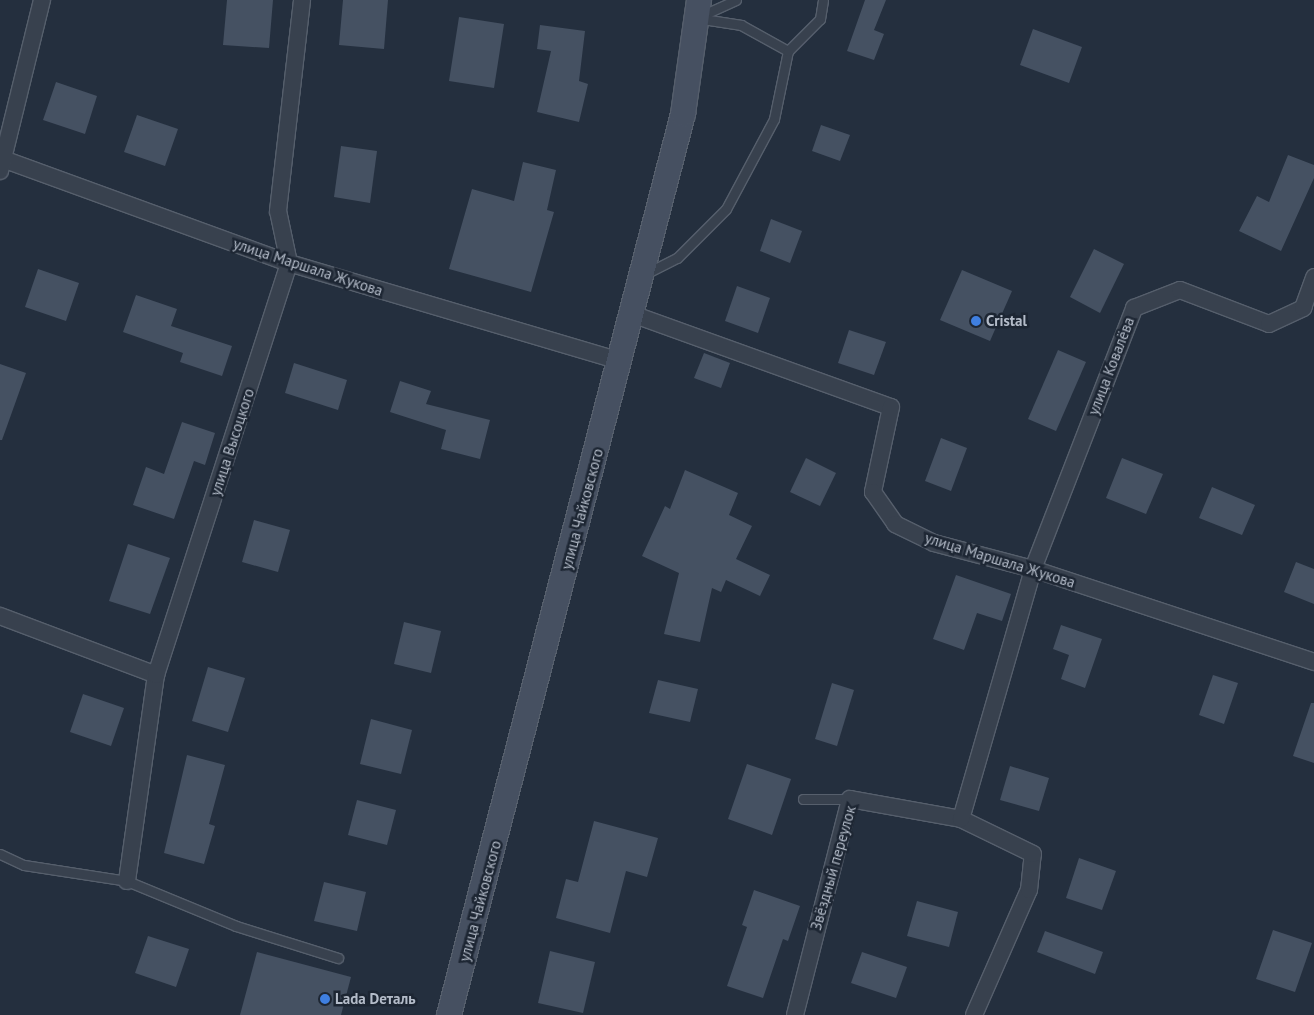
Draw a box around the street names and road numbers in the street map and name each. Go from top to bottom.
street label: улица Маршала Жукова [231,234,385,300]
street label: улица Ковалёва [1084,315,1138,417]
street label: улица Высоцкого [206,386,258,498]
street label: улица Чайковского [557,447,607,571]
street label: улица Маршала Жукова [923,529,1077,591]
street label: Звёздный переулок [807,804,859,932]
street label: улица Чайковского [455,839,505,963]

